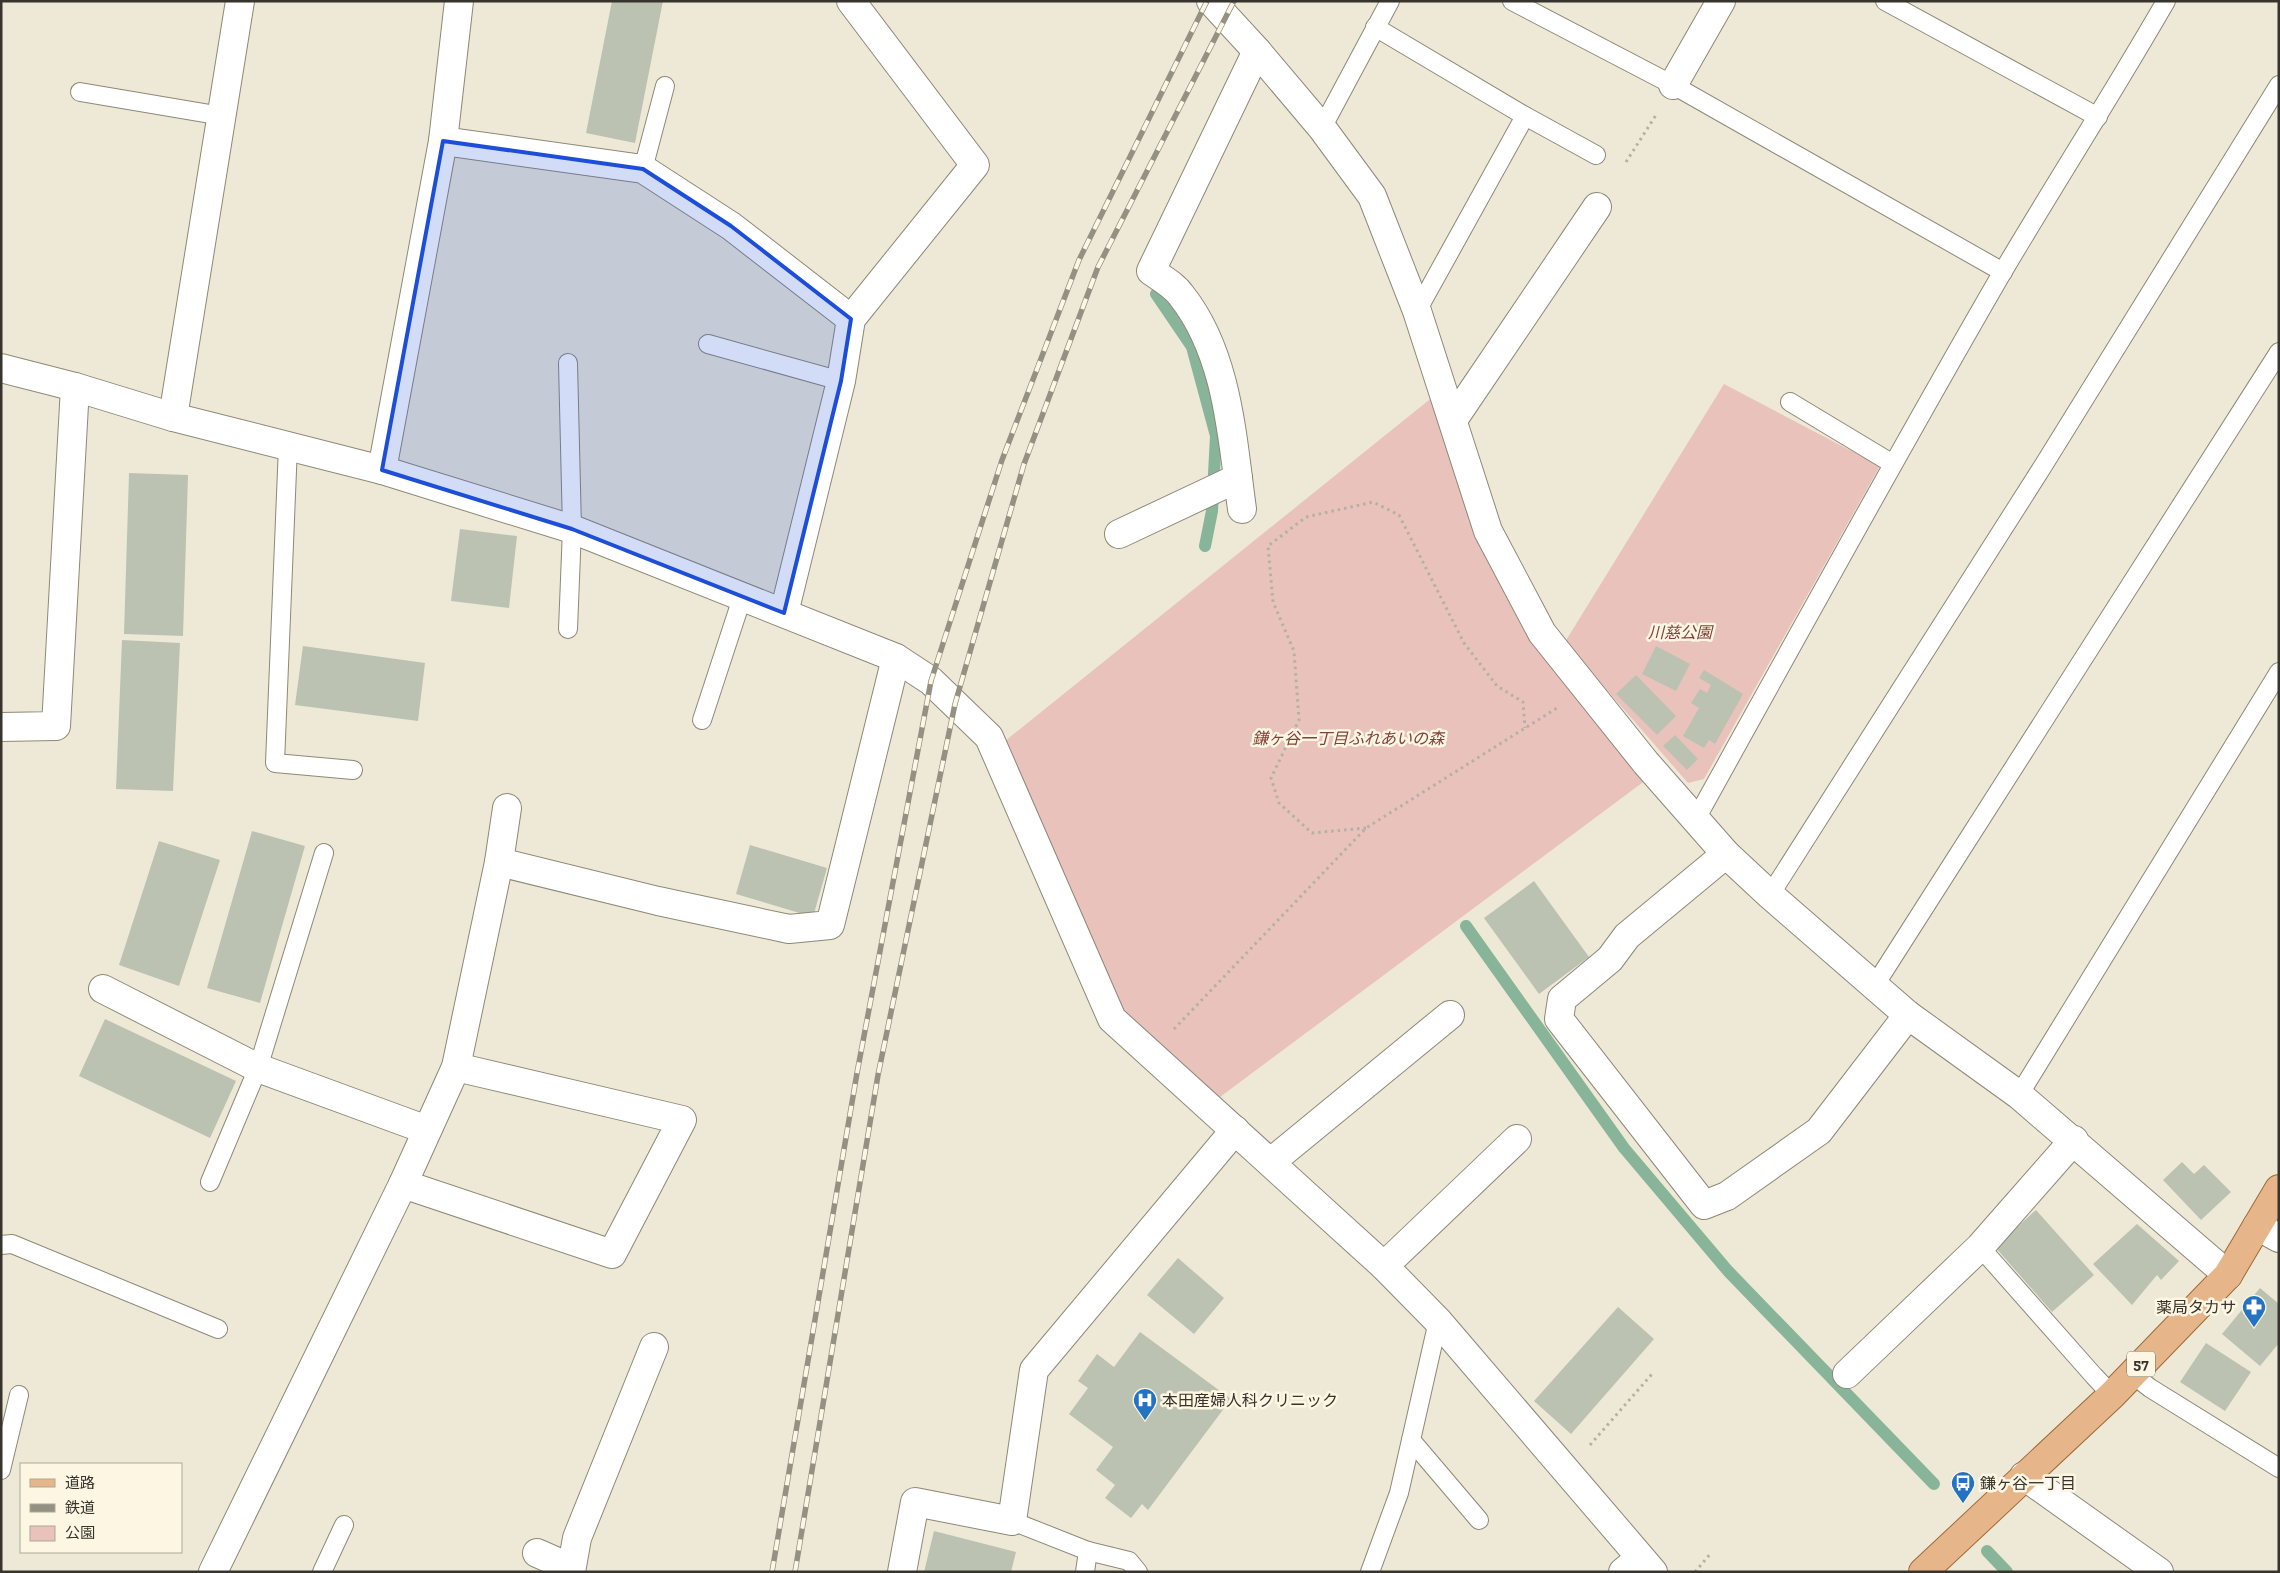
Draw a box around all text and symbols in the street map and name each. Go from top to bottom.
park label: 川慈公園 [1648,623,1714,642]
park label: 鎌ヶ谷一丁目ふれあいの森 [1252,729,1446,748]
pharmacy icon: 薬局タカサ [2241,1294,2267,1328]
place label: 薬局タカサ [2156,1298,2236,1317]
road number: 57 [2127,1352,2155,1376]
hospital icon: 本田産婦人科クリニック [1132,1387,1158,1421]
place label: 本田産婦人科クリニック [1162,1391,1338,1410]
legend [20,1463,182,1553]
bus stop icon: 鎌ヶ谷一丁目 [1950,1470,1976,1504]
text: 道路 [65,1474,95,1492]
place label: 鎌ヶ谷一丁目 [1980,1474,2076,1493]
text: 鉄道 [65,1499,95,1517]
text: 公園 [65,1524,95,1542]

